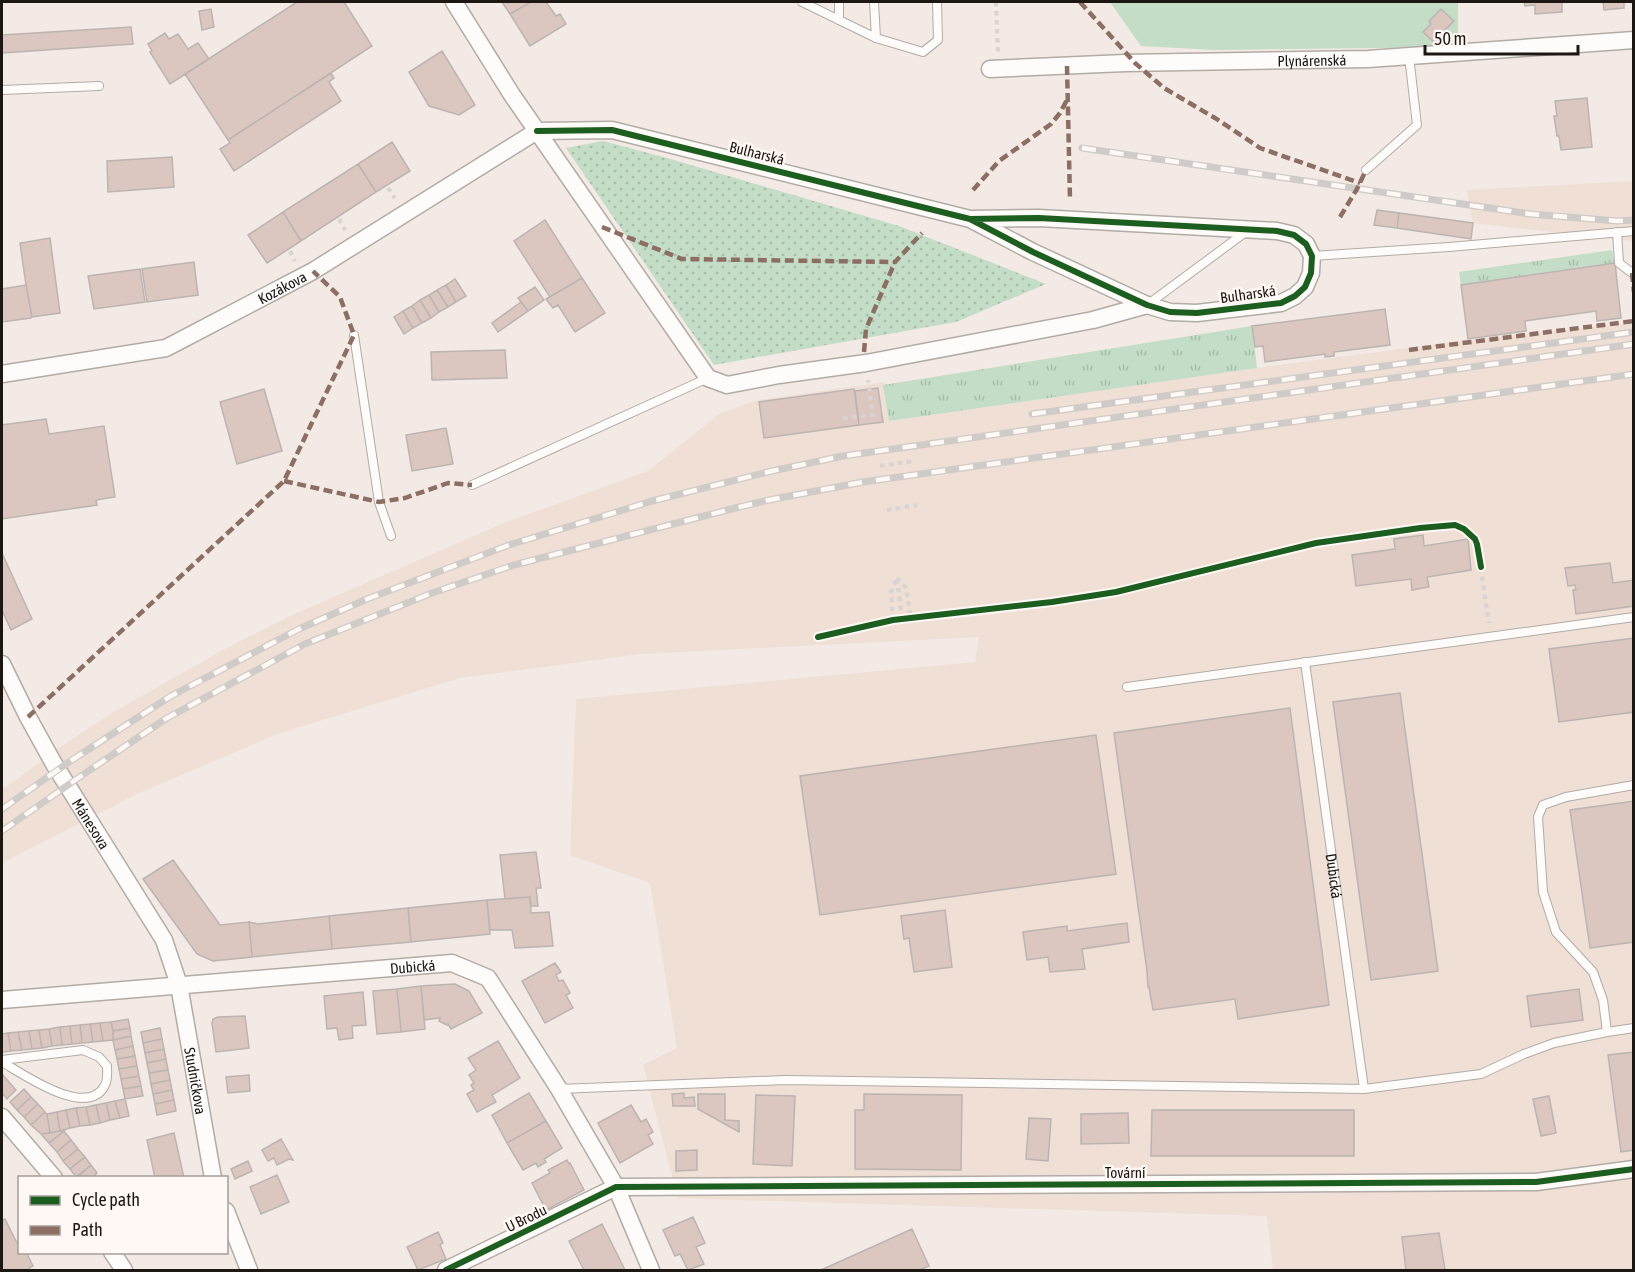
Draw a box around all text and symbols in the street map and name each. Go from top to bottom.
scale bar [1425,18,1578,56]
text: 50 m [1434,28,1466,49]
street label: Plynárenská [1277,51,1347,69]
street label: Bulharská [728,138,786,168]
street label: Kozákova [255,267,309,307]
street label: Bulharská [1219,282,1277,306]
street label: Mánesova [69,795,113,852]
street label: Dubická [1323,852,1346,900]
street label: Dubická [389,956,436,977]
street label: Studničkova [182,1046,210,1116]
street label: Tovární [1105,1164,1146,1181]
legend [18,1176,228,1254]
text: Cycle path [72,1189,140,1210]
street label: U Brodu [503,1201,549,1235]
text: Path [72,1219,103,1240]

